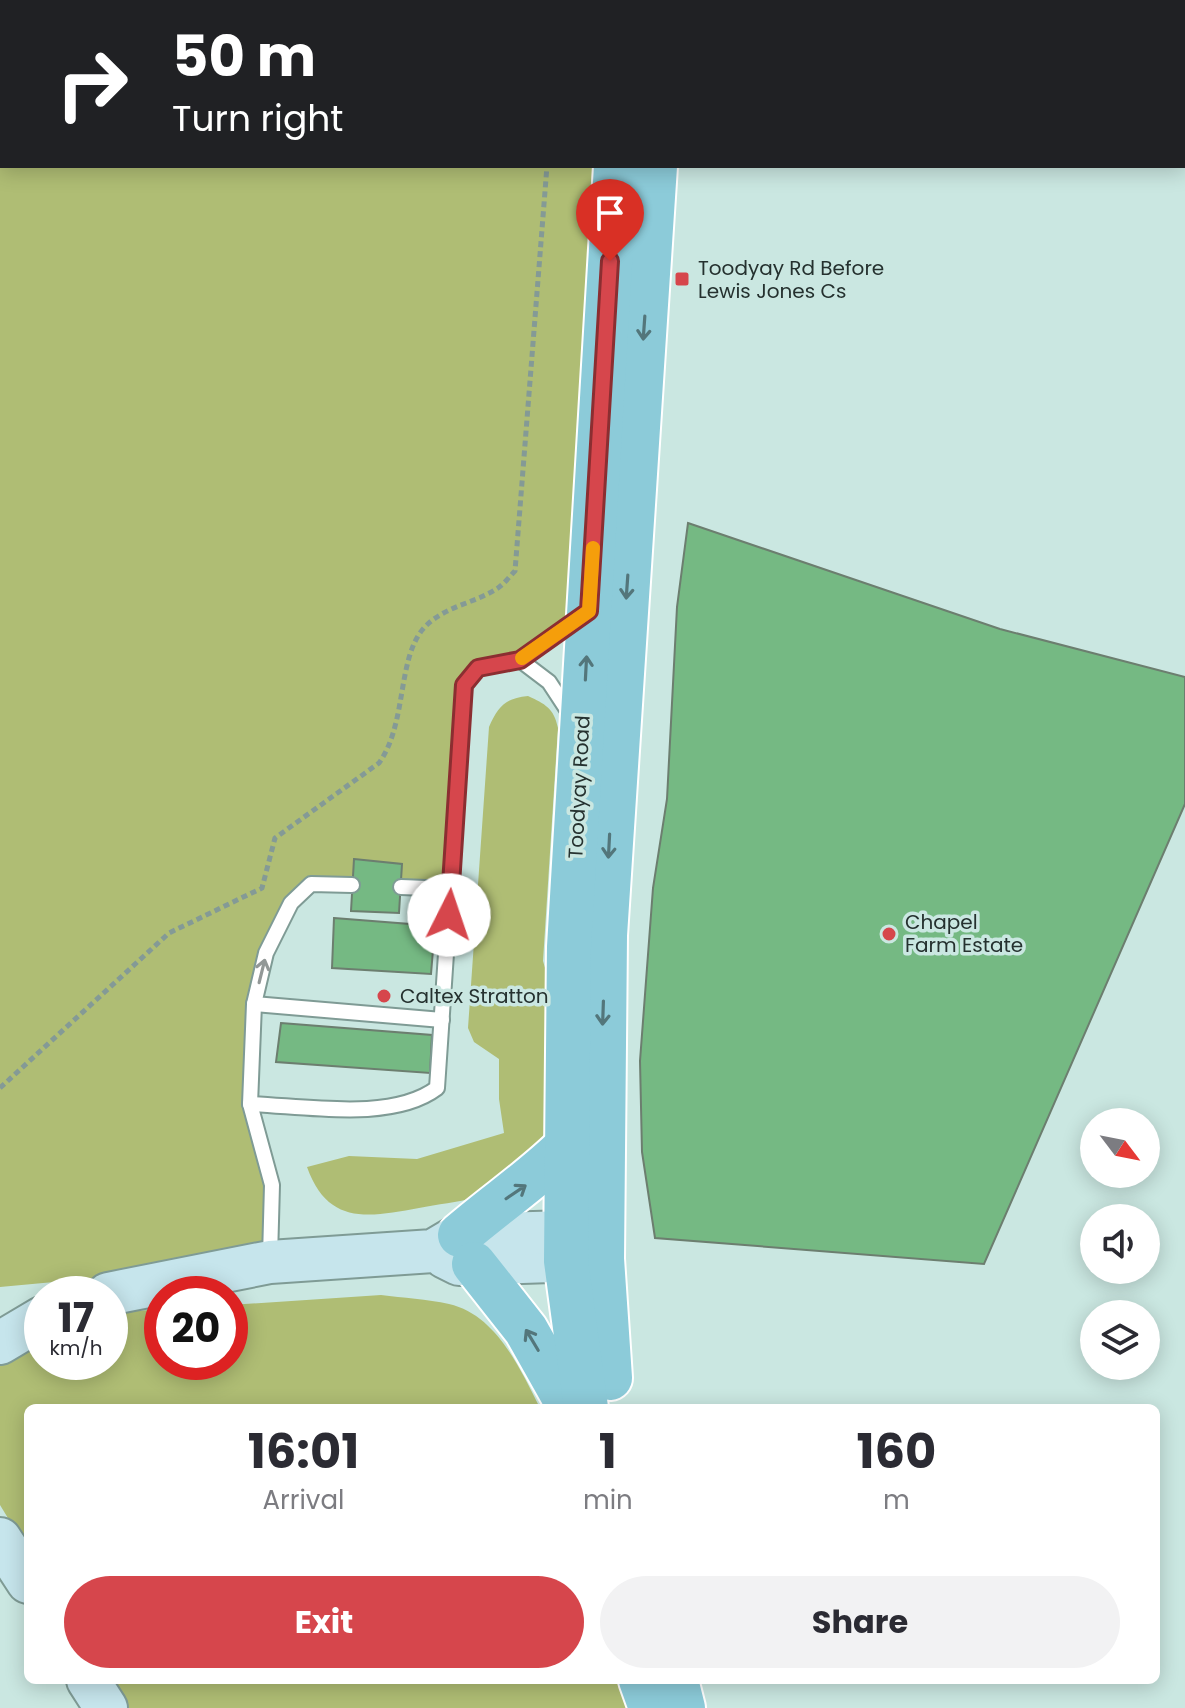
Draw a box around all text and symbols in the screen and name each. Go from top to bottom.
text: 50 m [172,17,316,96]
icon: right [40,32,144,136]
text: Turn right [172,93,343,144]
pin [576,179,644,261]
icon: arrive [588,191,632,235]
place label: Toodyay Rd Before Lewis Jones Cs [698,254,884,305]
marker: Toodyay Rd Before Lewis Jones Cs [673,270,691,288]
one-way arrow [636,314,651,341]
one-way arrow [619,573,634,600]
one-way arrow [578,655,593,682]
street label: Toodyay Road [561,715,597,859]
one-way arrow [602,832,617,859]
position arrow [407,873,491,957]
place label: Chapel Farm Estate [905,908,1023,959]
marker: Chapel Farm Estate [880,925,898,943]
one-way arrow [255,959,270,985]
place label: Caltex Stratton [400,982,549,1010]
marker: Caltex Stratton [375,987,393,1005]
one-way arrow [596,999,611,1026]
north arrow [1080,1108,1160,1188]
map controls [1080,1108,1160,1380]
one-way arrow [504,1183,527,1199]
button: sound [1080,1204,1160,1284]
speed limit sign: 20 [144,1276,248,1380]
text: 17 [58,1290,94,1346]
button: layers [1080,1300,1160,1380]
one-way arrow [523,1329,539,1352]
text: km/h [49,1334,103,1362]
text: 16:01 [248,1418,359,1485]
text: 1 [599,1418,617,1485]
text: 160 [856,1418,936,1485]
text: Arrival [263,1482,344,1518]
text: min [583,1482,633,1518]
text: m [883,1482,910,1518]
button: Exit [64,1576,584,1668]
button: Share [600,1576,1120,1668]

